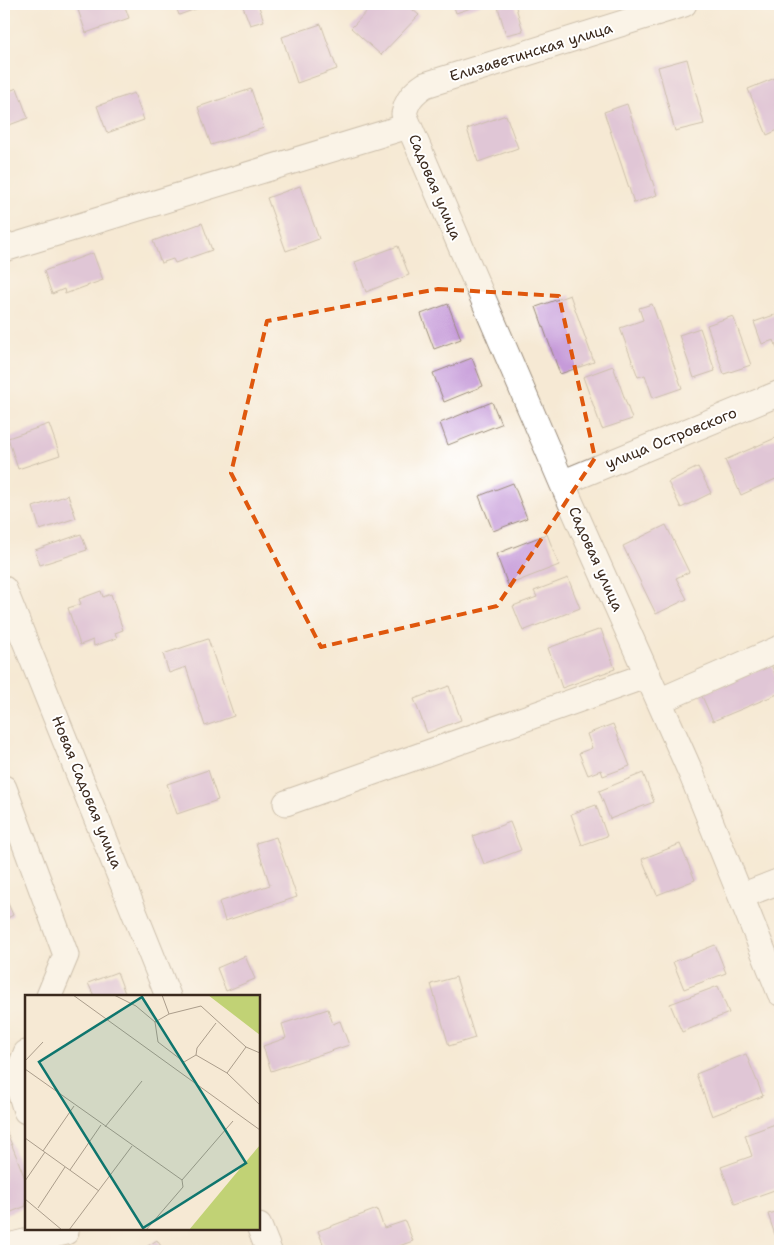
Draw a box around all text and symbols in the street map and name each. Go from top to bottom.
street label: Елизаветинская улица [447,18,615,86]
street label: Садовая улица [404,131,466,243]
street label: улица Островского [602,402,740,474]
street label: Садовая улица [564,503,628,615]
street label: Новая Садовая улица [47,713,127,872]
inset map [25,995,260,1230]

